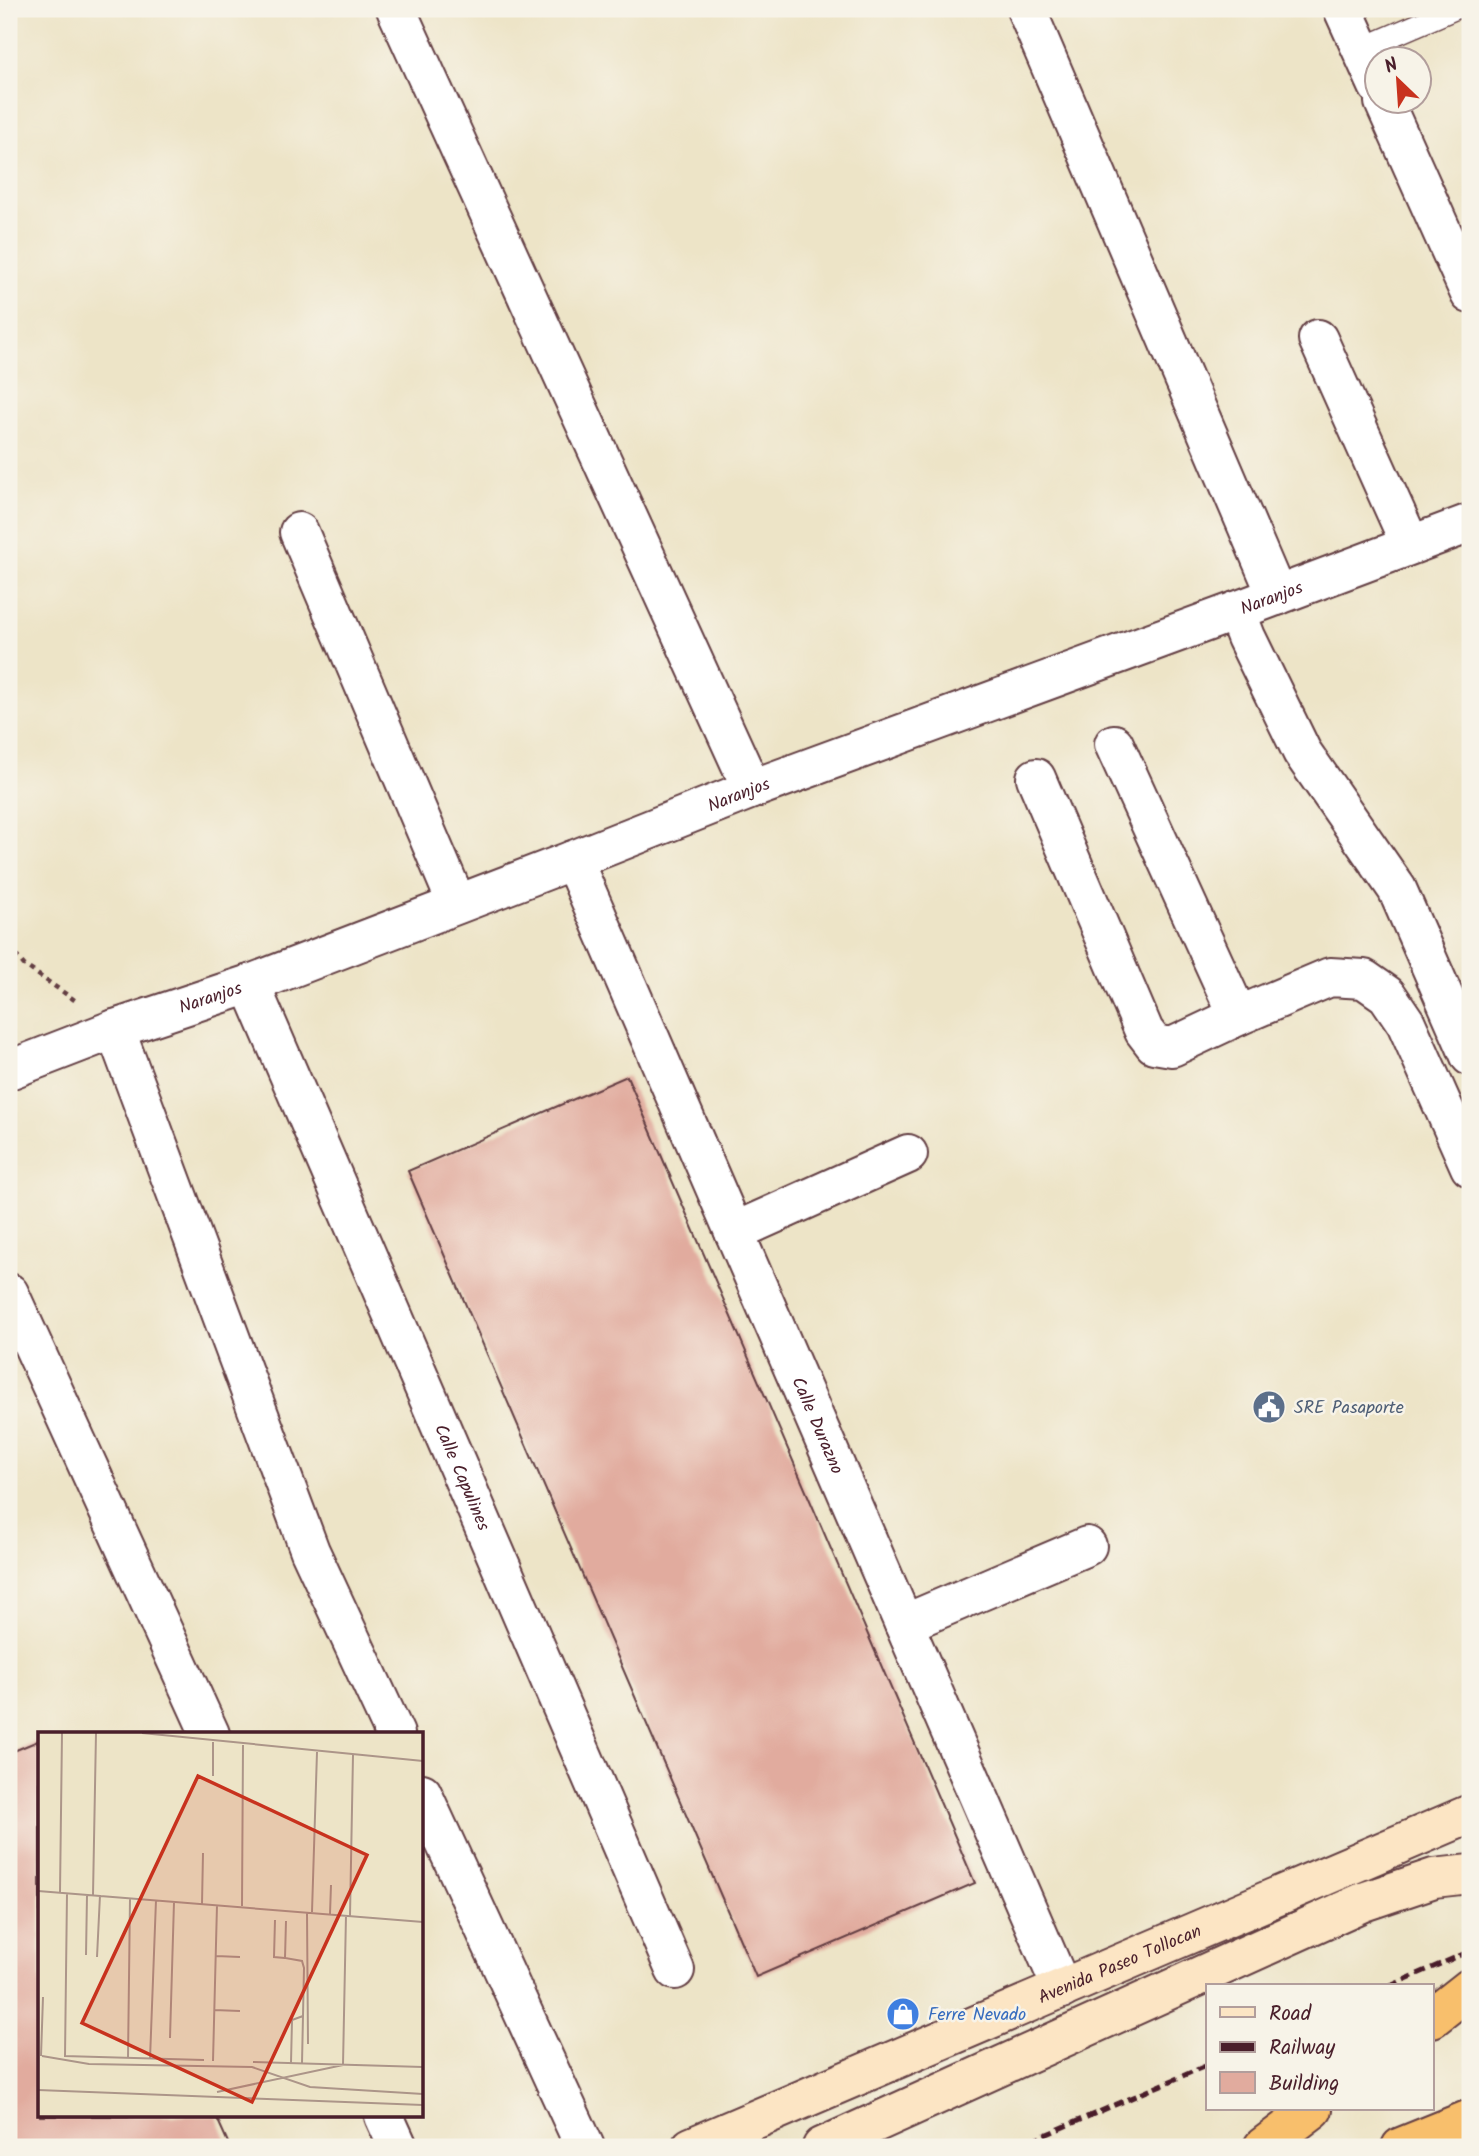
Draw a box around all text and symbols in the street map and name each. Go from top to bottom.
north arrow [1364,46,1434,116]
text: N [1380,50,1403,83]
street label: Naranjos [1236,574,1308,624]
street label: Naranjos [703,770,775,821]
street label: Naranjos [175,975,246,1023]
street label: Calle Durazno [783,1372,850,1479]
public building icon: SRE Pasaporte [1250,1388,1288,1426]
place label: SRE Pasaporte [1294,1394,1404,1423]
street label: Calle Capulines [425,1420,497,1536]
inset map [38,1732,424,2118]
street label: Avenida Paseo Tollocan [1034,1917,1206,2013]
legend [1206,1984,1434,2110]
shop icon: Ferre Nevado [884,1995,922,2033]
text: Road [1269,1998,1312,2031]
place label: Ferre Nevado [928,2001,1026,2030]
text: Railway [1269,2032,1335,2065]
text: Building [1269,2068,1339,2101]

